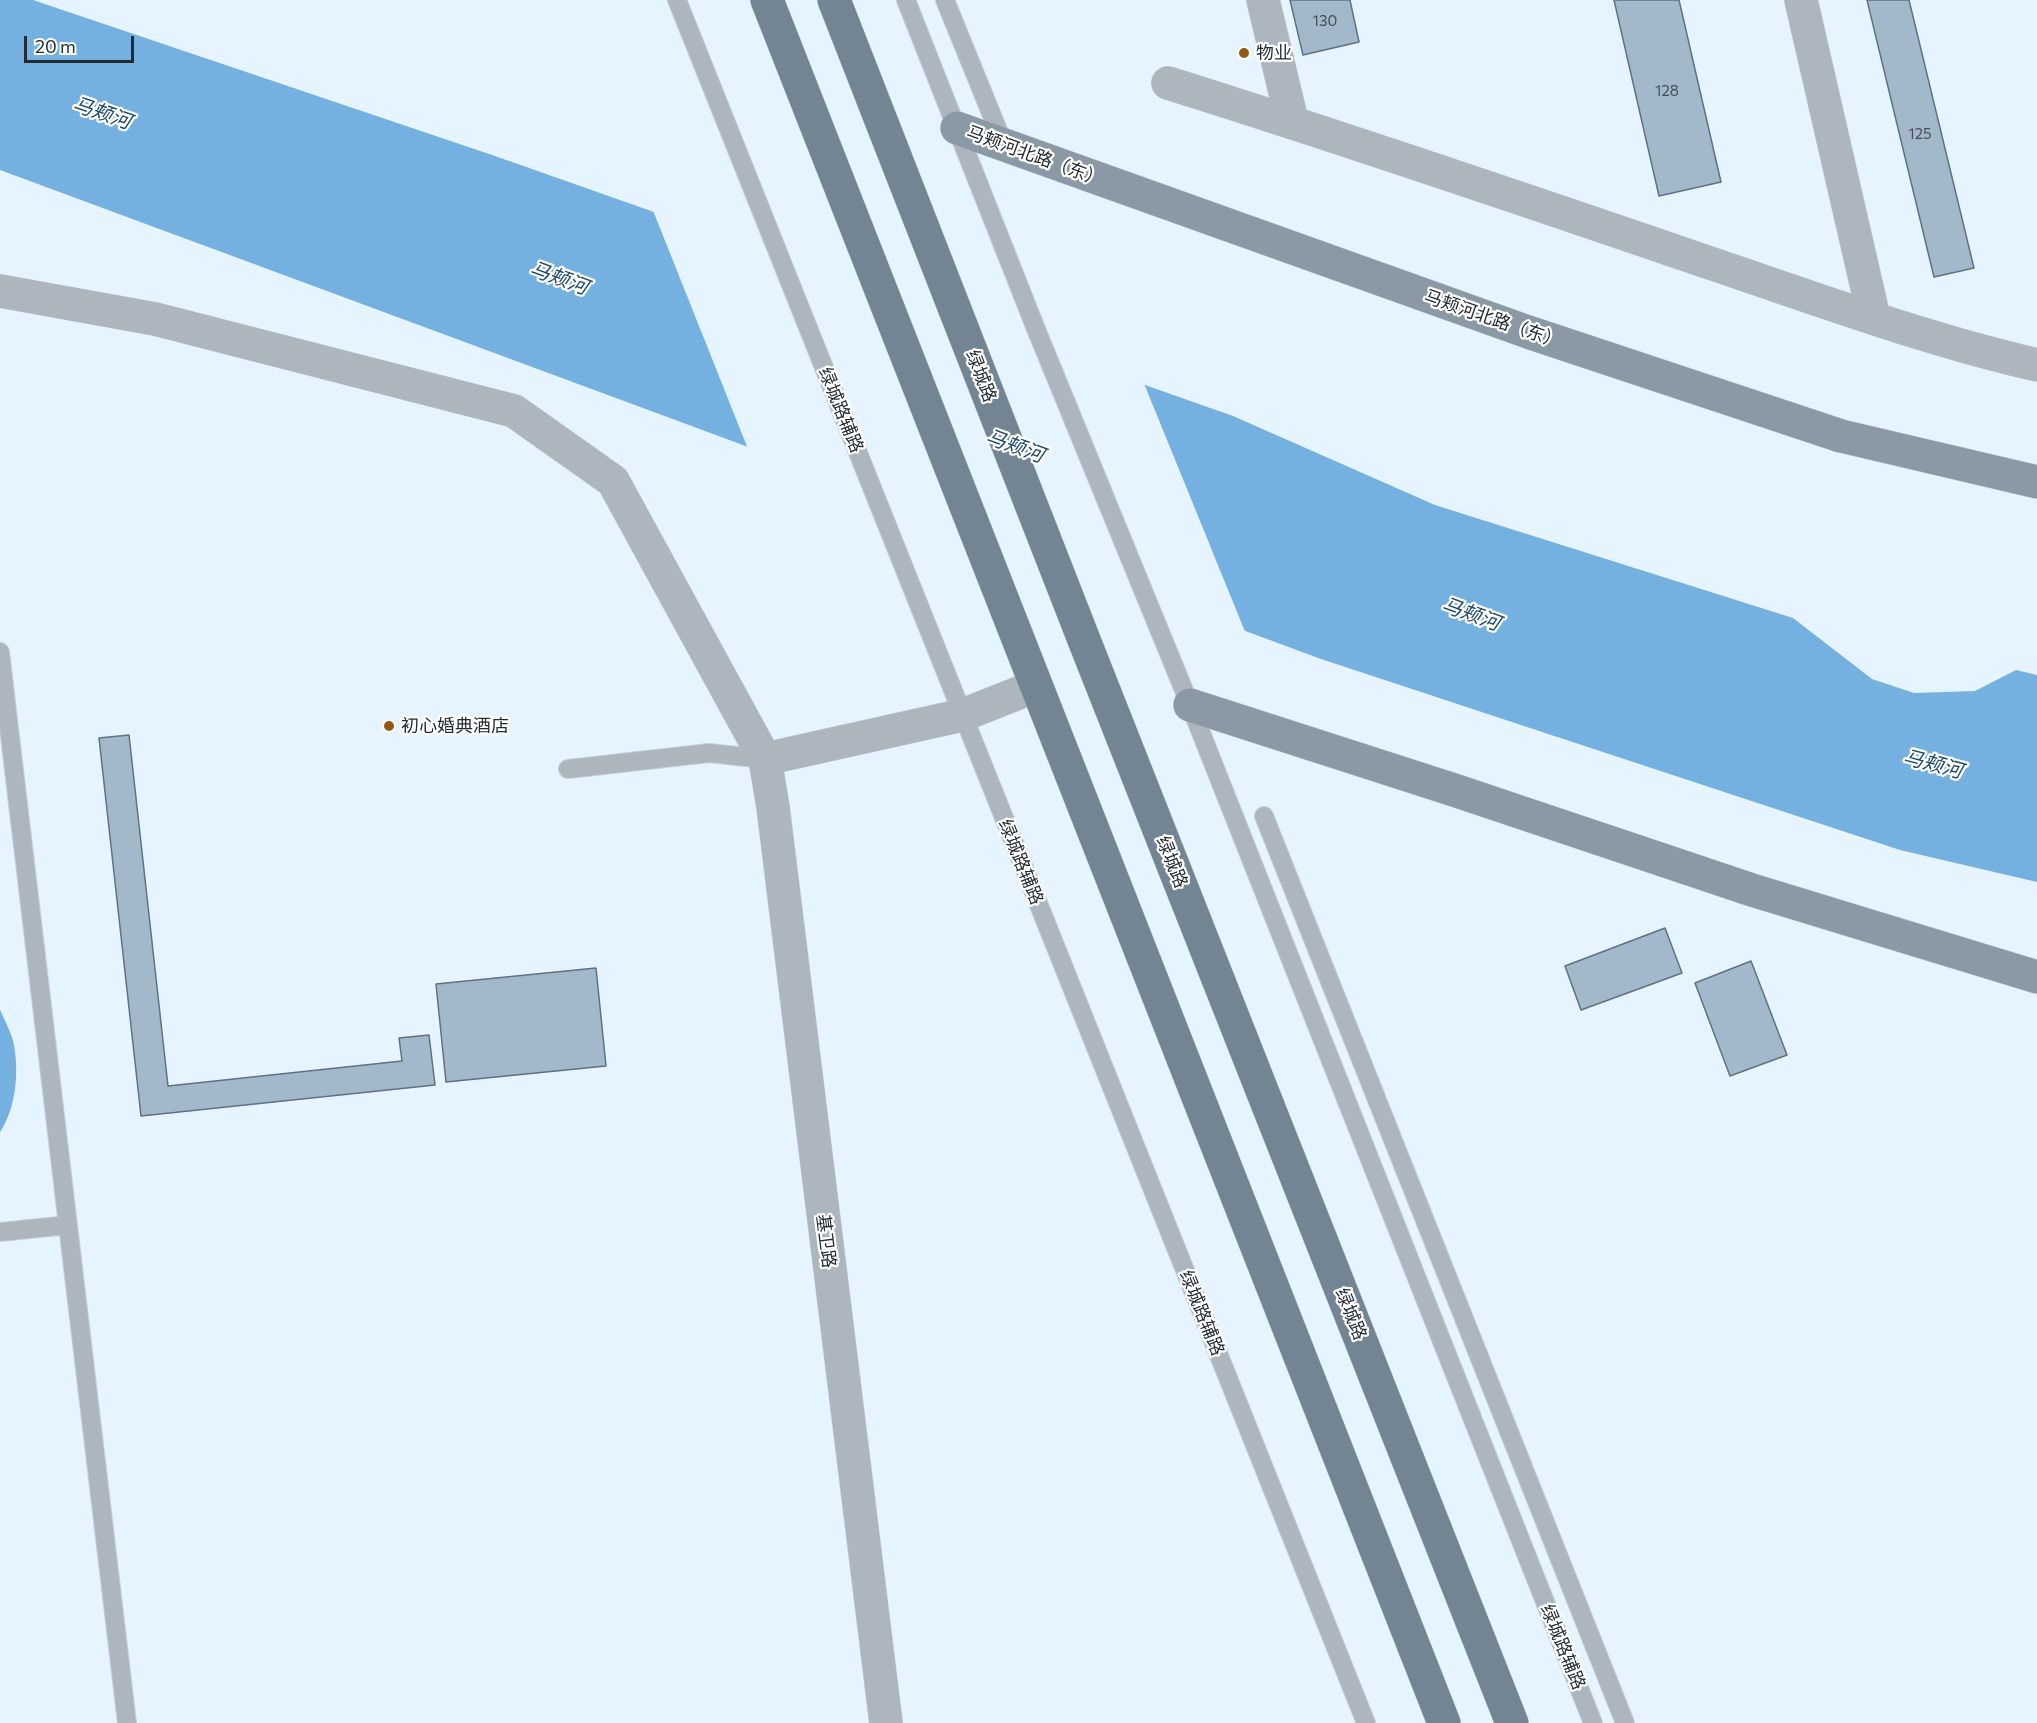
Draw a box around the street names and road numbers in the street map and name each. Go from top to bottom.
street label: 马颊河北路（东） [964,121,1106,191]
street label: 马颊河北路（东） [1421,285,1565,353]
street label: 绿城路 [961,347,1001,405]
street label: 绿城路辅路 [814,364,868,456]
street label: 绿城路辅路 [994,816,1048,908]
street label: 绿城路 [1152,833,1192,891]
street label: 基卫路 [812,1213,840,1269]
street label: 绿城路辅路 [1175,1267,1229,1359]
street label: 绿城路 [1331,1285,1371,1343]
street label: 绿城路辅路 [1536,1601,1590,1693]

